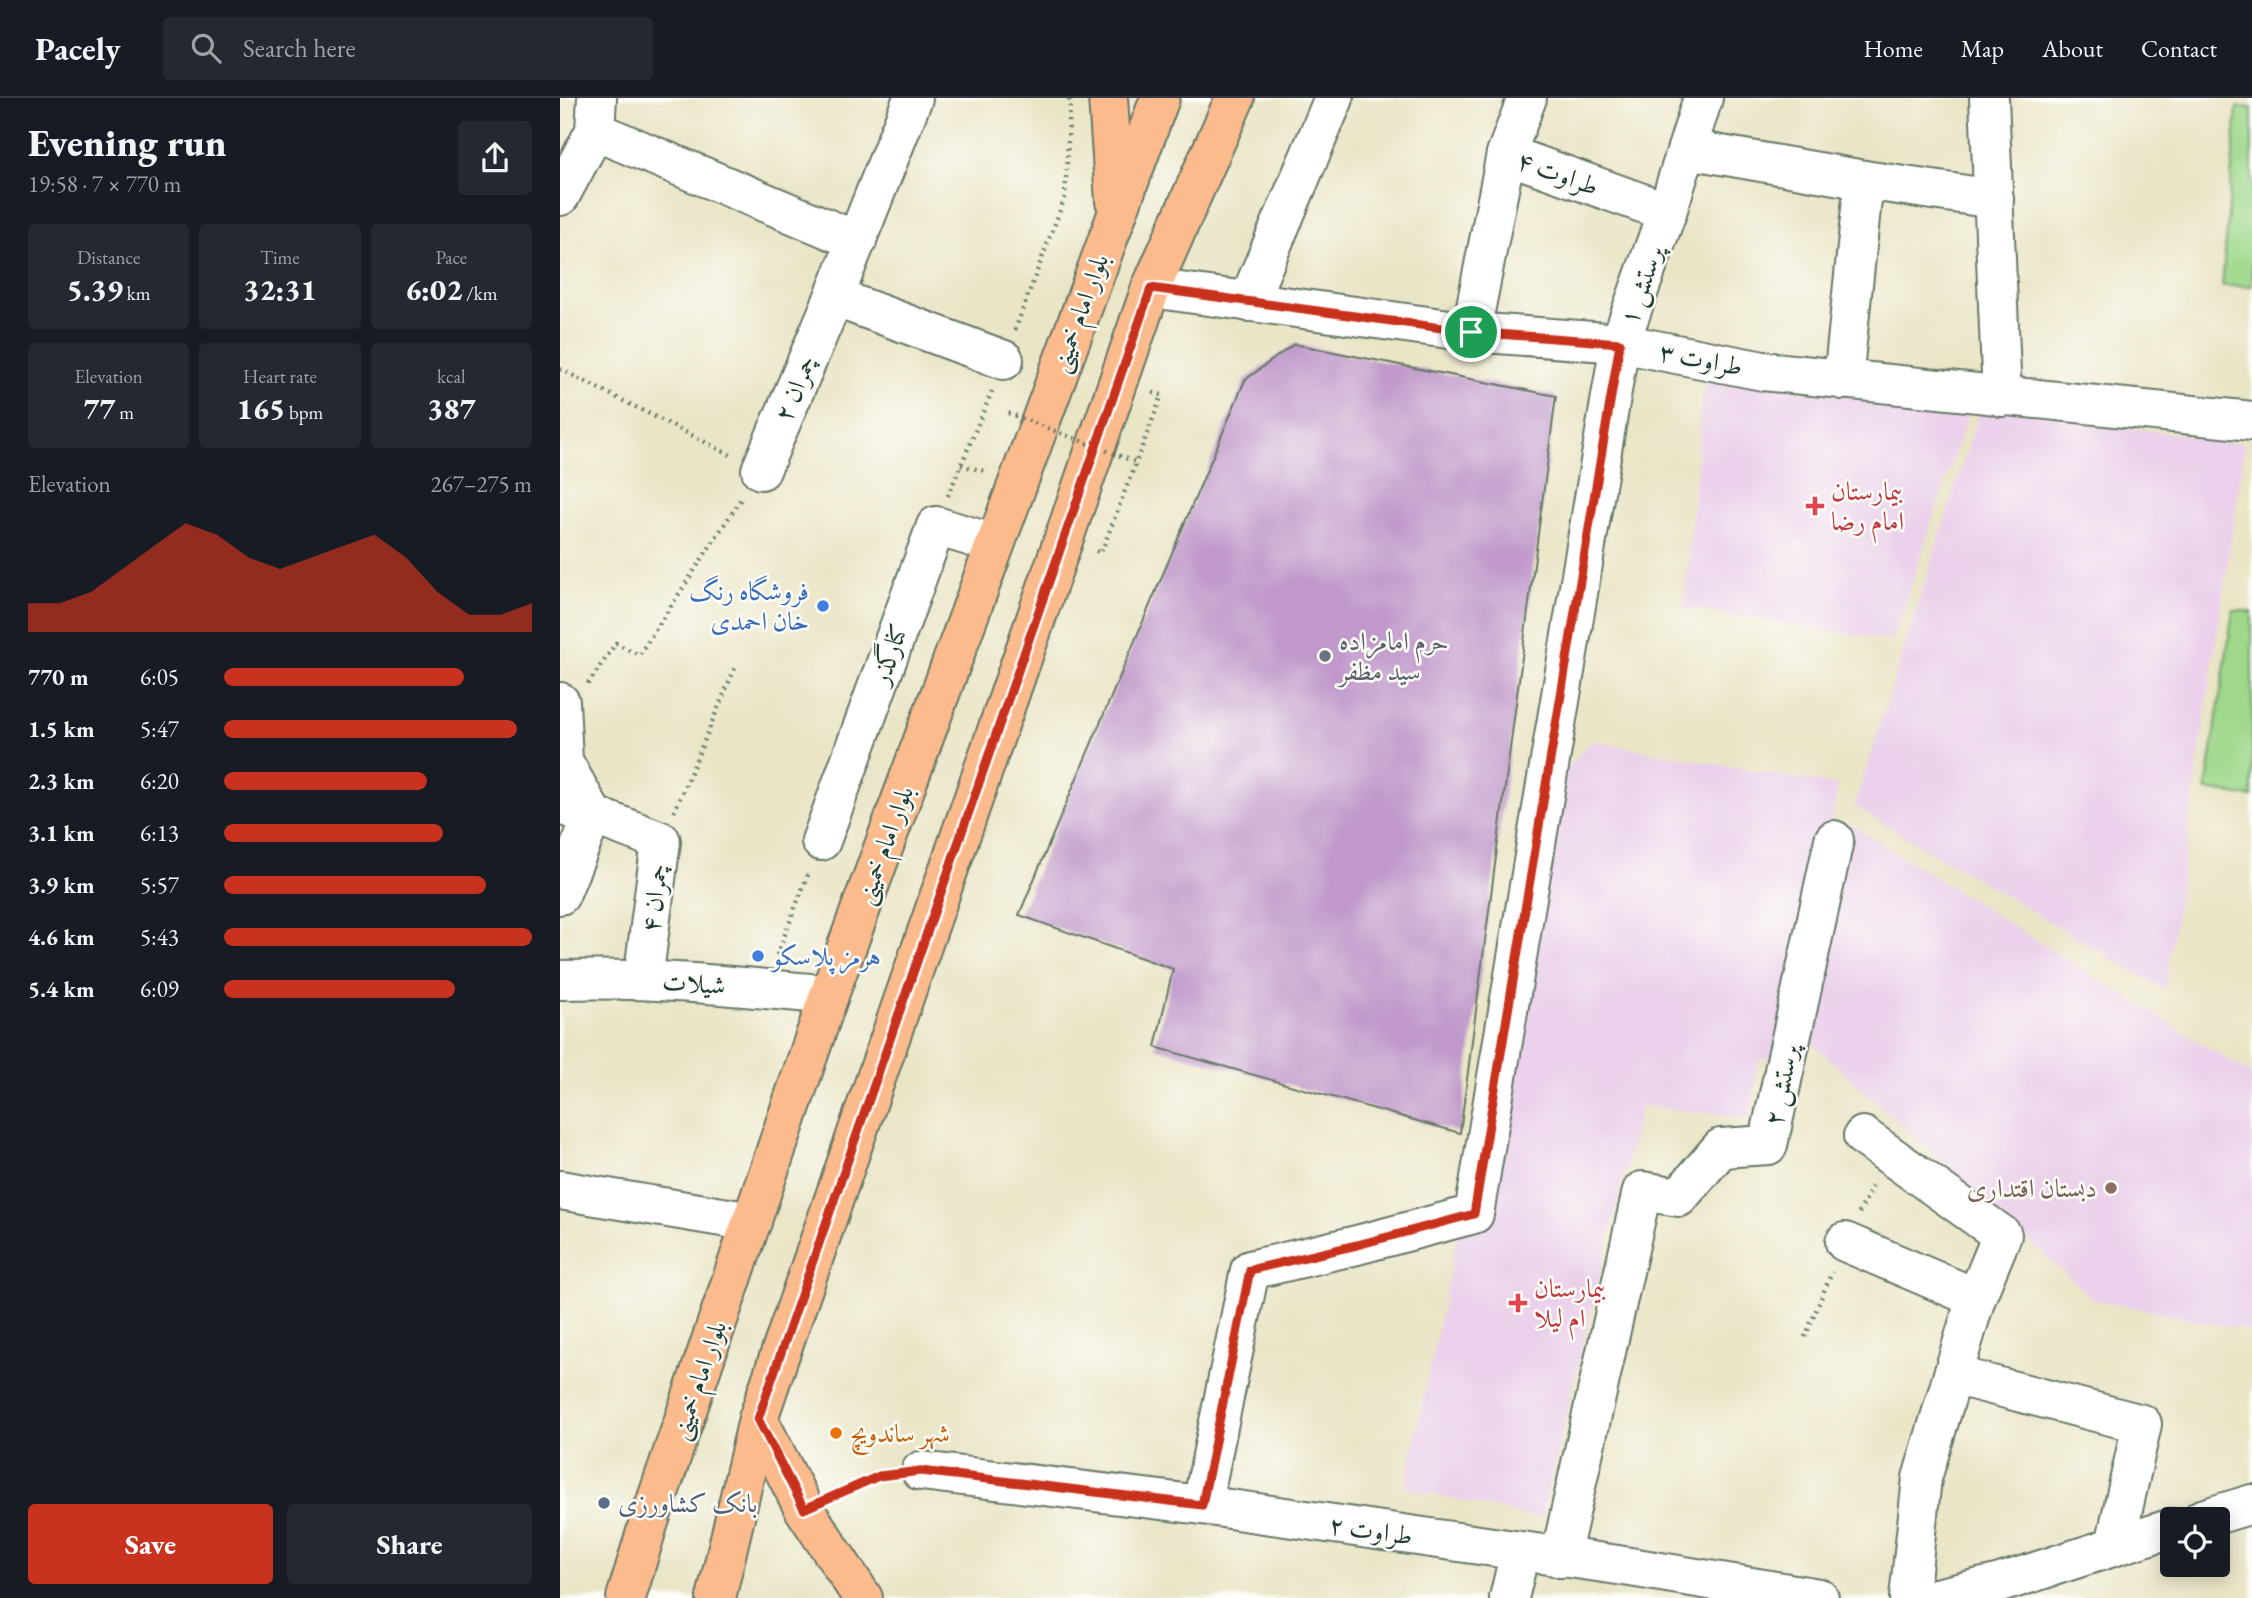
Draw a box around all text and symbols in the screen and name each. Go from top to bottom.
search box [163,17,653,80]
text: Pacely [35,27,121,70]
icon: search [187,29,225,67]
text: Search here [243,31,356,65]
text: Home [1863,33,1923,64]
text: Map [1961,33,2004,64]
text: About [2042,33,2103,64]
text: Contact [2141,33,2217,64]
text: Evening run [28,118,226,167]
button: share [458,121,532,195]
street label: طراوت ۴ [1513,143,1603,203]
text: 19:58 · 7 × 770 m [28,169,181,199]
street label: پرستش ۱ [1611,238,1673,330]
text: Distance [77,245,140,270]
text: Time [260,245,300,270]
text: Pace [435,245,467,270]
street label: بلوار امام خمینی [1042,249,1122,379]
text: 5.39 [67,270,123,309]
text: 32:31 [243,270,317,309]
text: 6:02 [405,270,462,309]
text: km [123,281,150,306]
text: /km [462,281,498,306]
pin [1441,302,1501,362]
icon: arrive [1452,313,1490,351]
street label: طراوت ۳ [1656,334,1746,384]
street label: چمران ۲ [766,350,824,426]
text: Elevation [74,364,143,389]
text: Heart rate [243,364,317,389]
text: kcal [437,364,466,389]
text: 77 [83,389,116,428]
text: 165 [237,389,285,428]
text: 387 [427,389,476,428]
text: m [116,400,134,425]
text: bpm [285,400,323,425]
text: Elevation [28,469,111,499]
text: 267–275 m [431,469,532,499]
place label: بیمارستان امام رضا [1831,474,1904,544]
marker: بیمارستان امام رضا [1805,496,1825,516]
place label: فروشگاه رنگ خان احمدی [689,574,809,638]
marker: فروشگاه رنگ خان احمدی [815,598,831,614]
street label: کنارگذر [860,619,916,692]
place label: حرم امامزاده سید مظفر [1336,624,1449,688]
marker: حرم امامزاده سید مظفر [1317,648,1333,664]
text: 770 m [28,662,89,692]
text: 6:05 [140,662,179,692]
text: 1.5 km [28,714,95,744]
text: 5:47 [140,714,179,744]
text: 2.3 km [28,766,95,796]
text: 6:20 [140,766,179,796]
street label: بلوار امام خمینی [847,781,927,911]
text: 3.1 km [28,818,95,848]
text: 6:13 [140,818,179,848]
street label: چمران ۴ [633,862,675,934]
text: 3.9 km [28,870,95,900]
text: 5:57 [140,870,179,900]
text: 4.6 km [28,922,95,952]
text: 5:43 [140,922,179,952]
place label: هرمز پلاسکو [769,939,881,975]
marker: هرمز پلاسکو [750,948,766,964]
street label: شیلات [661,964,727,1002]
text: 5.4 km [28,974,95,1004]
text: 6:09 [140,974,179,1004]
street label: پرستش ۲ [1756,1039,1808,1129]
place label: دبستان اقتداری [1967,1171,2097,1205]
marker: دبستان اقتداری [2103,1180,2119,1196]
place label: بیمارستان ام لیلا [1534,1271,1606,1341]
marker: بیمارستان ام لیلا [1508,1293,1528,1313]
street label: بلوار امام خمینی [662,1316,740,1446]
place label: شهر ساندویچ [850,1416,950,1455]
marker: شهر ساندویچ [828,1425,844,1441]
place label: بانک کشاورزی [618,1486,757,1520]
marker: بانک کشاورزی [596,1495,612,1511]
button: Save [28,1504,273,1584]
button: Share [287,1504,532,1584]
street label: طراوت ۲ [1327,1507,1415,1553]
map controls [2160,1507,2230,1577]
button: locate [2160,1507,2230,1577]

